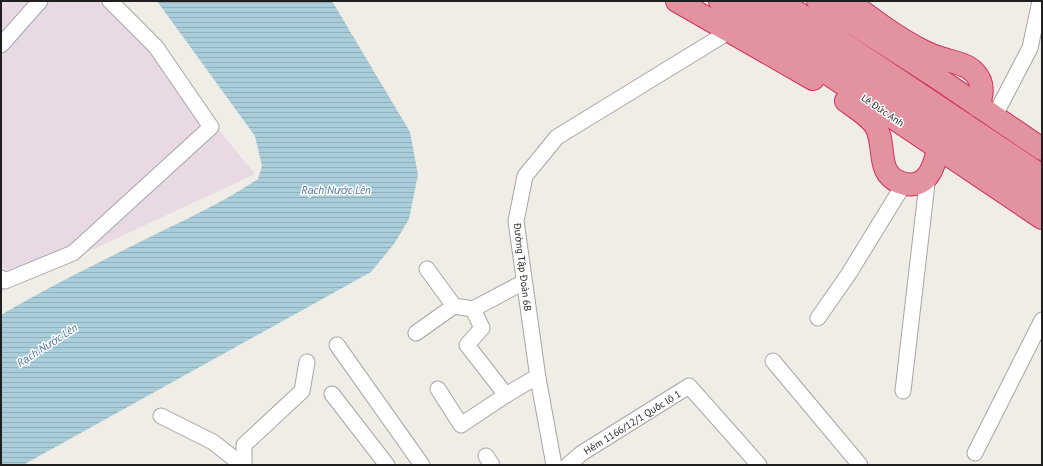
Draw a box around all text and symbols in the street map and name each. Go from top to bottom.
street label: Lê Đức Anh [859,91,907,130]
water label: Rạch Nước Lên [301,183,371,197]
street label: Đường Tập Đoàn 6B [511,221,534,312]
water label: Rạch Nước Lên [14,320,80,370]
street label: Hẻm 1166/12/1 Quốc lộ 1 [581,387,683,458]

